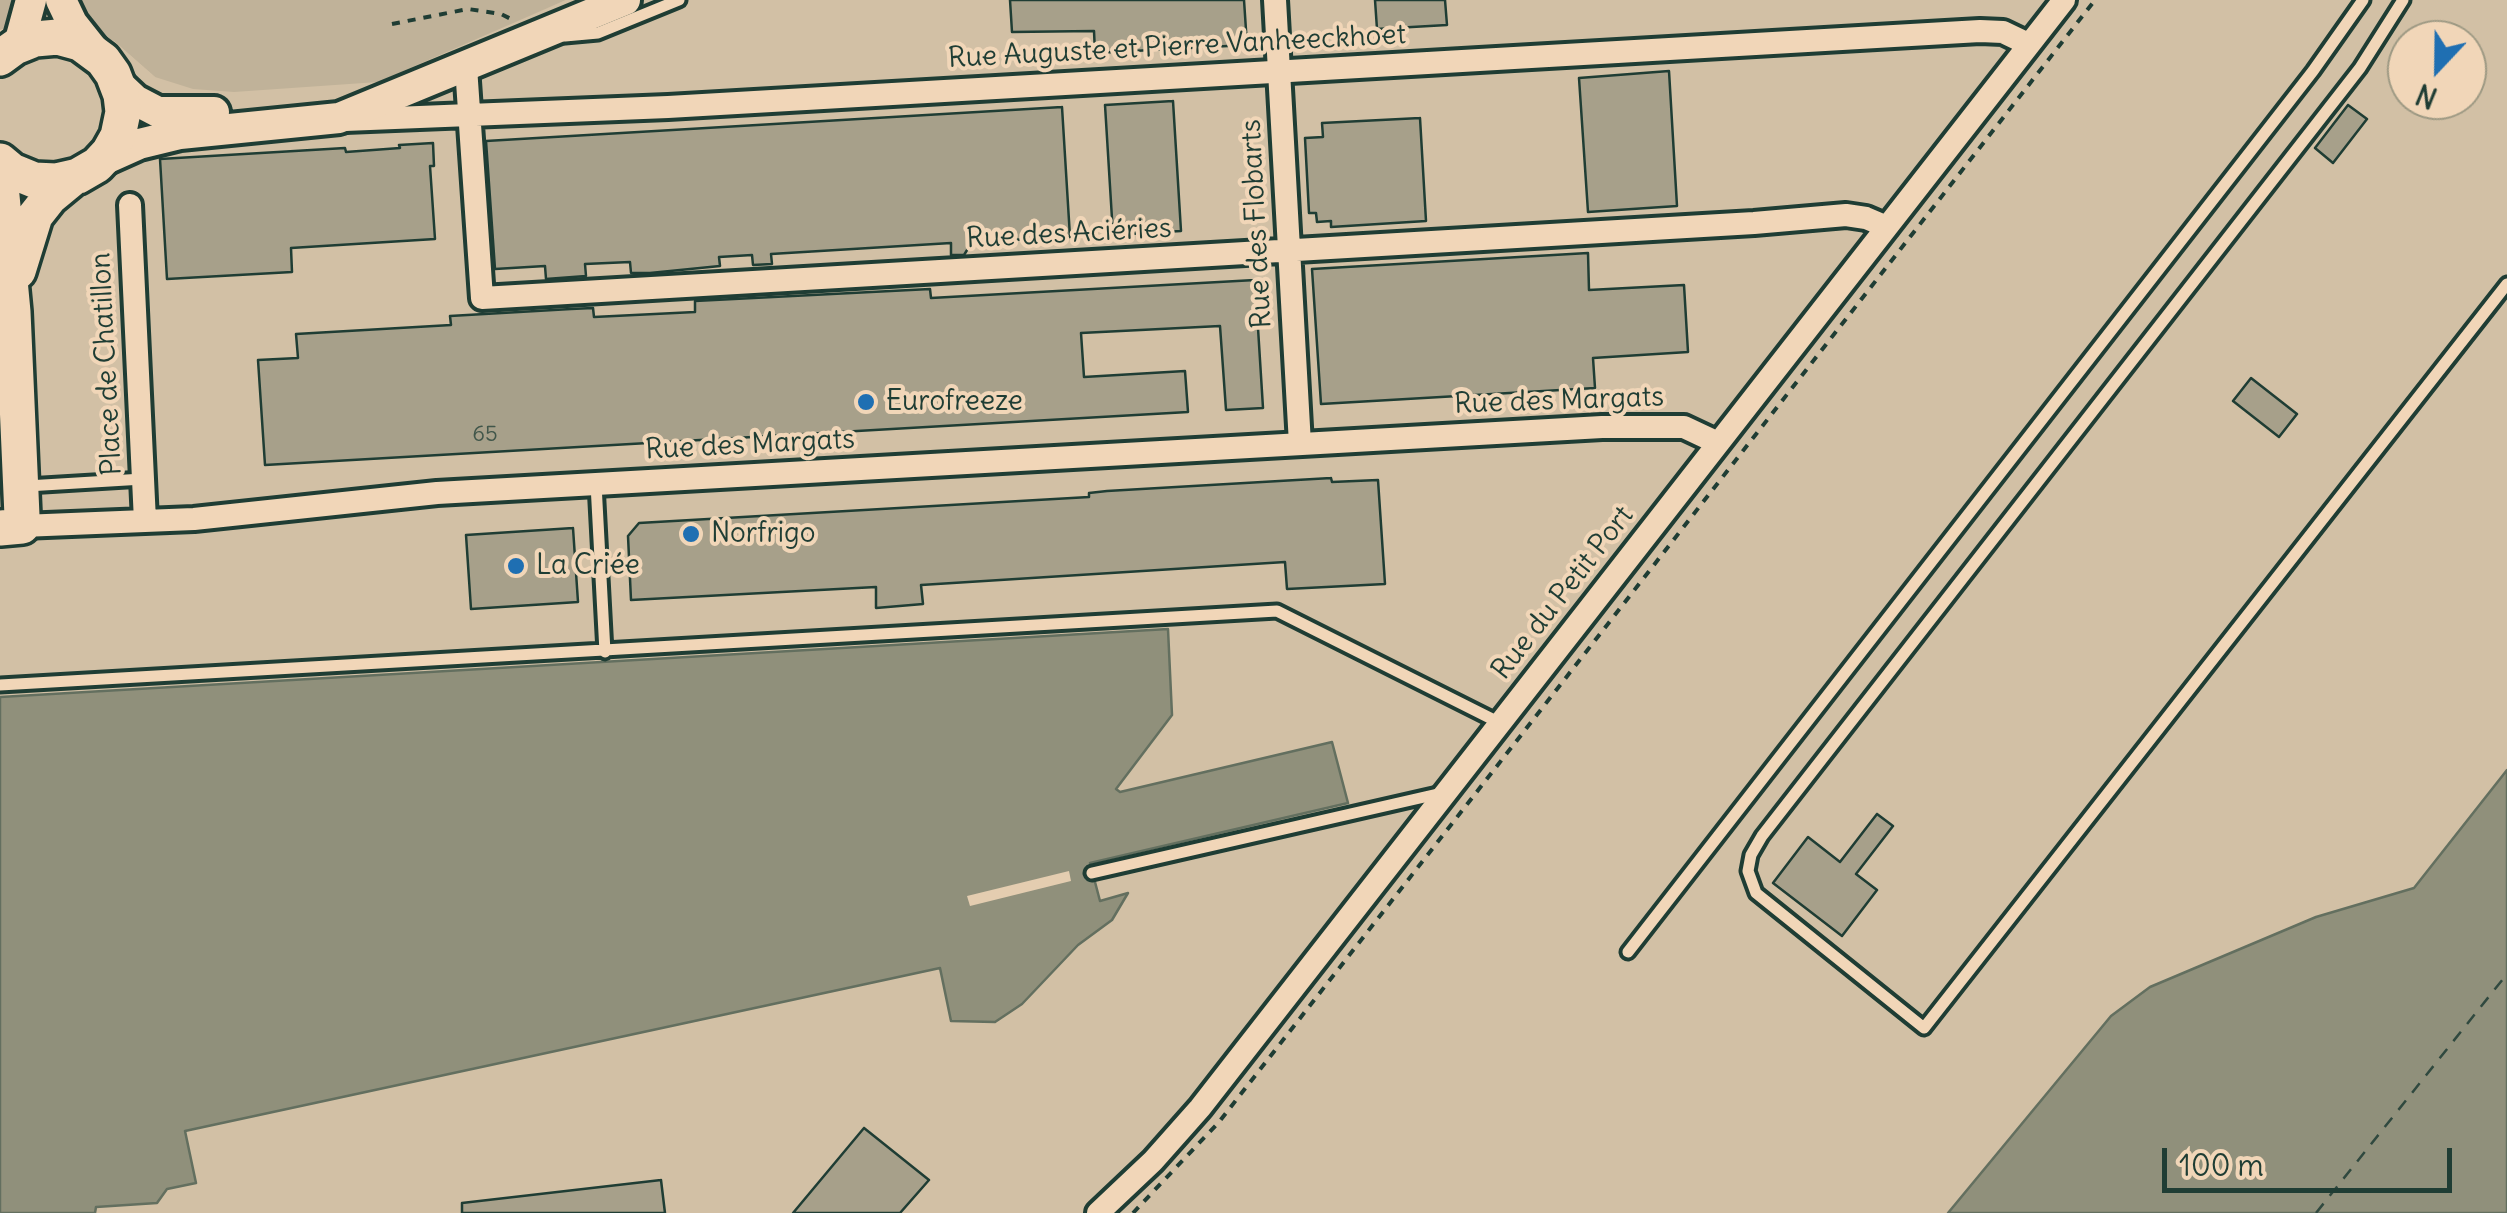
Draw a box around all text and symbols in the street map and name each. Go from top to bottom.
street label: Rue Auguste et Pierre Vanheeckhoet [947,18,1407,76]
north arrow [2387,20,2487,120]
text: N [2411,76,2442,116]
street label: Rue des Flobarts [1235,119,1279,329]
street label: Rue des Aciéries [965,212,1173,256]
street label: Place de Chatillon [84,252,130,476]
street label: Rue des Margats [1454,381,1664,421]
place label: Eurofreeze [886,385,1023,419]
marker: Eurofreeze [855,391,877,413]
house number: 65 [472,422,498,448]
street label: Rue des Margats [644,423,856,467]
street label: Rue du Petit Port [1485,500,1641,686]
place label: Norfrigo [711,517,815,551]
marker: Norfrigo [680,523,702,545]
place label: La Criée [536,549,640,583]
marker: La Criée [505,555,527,577]
scale bar [2167,1128,2457,1190]
text: 100 m [2179,1146,2264,1184]

